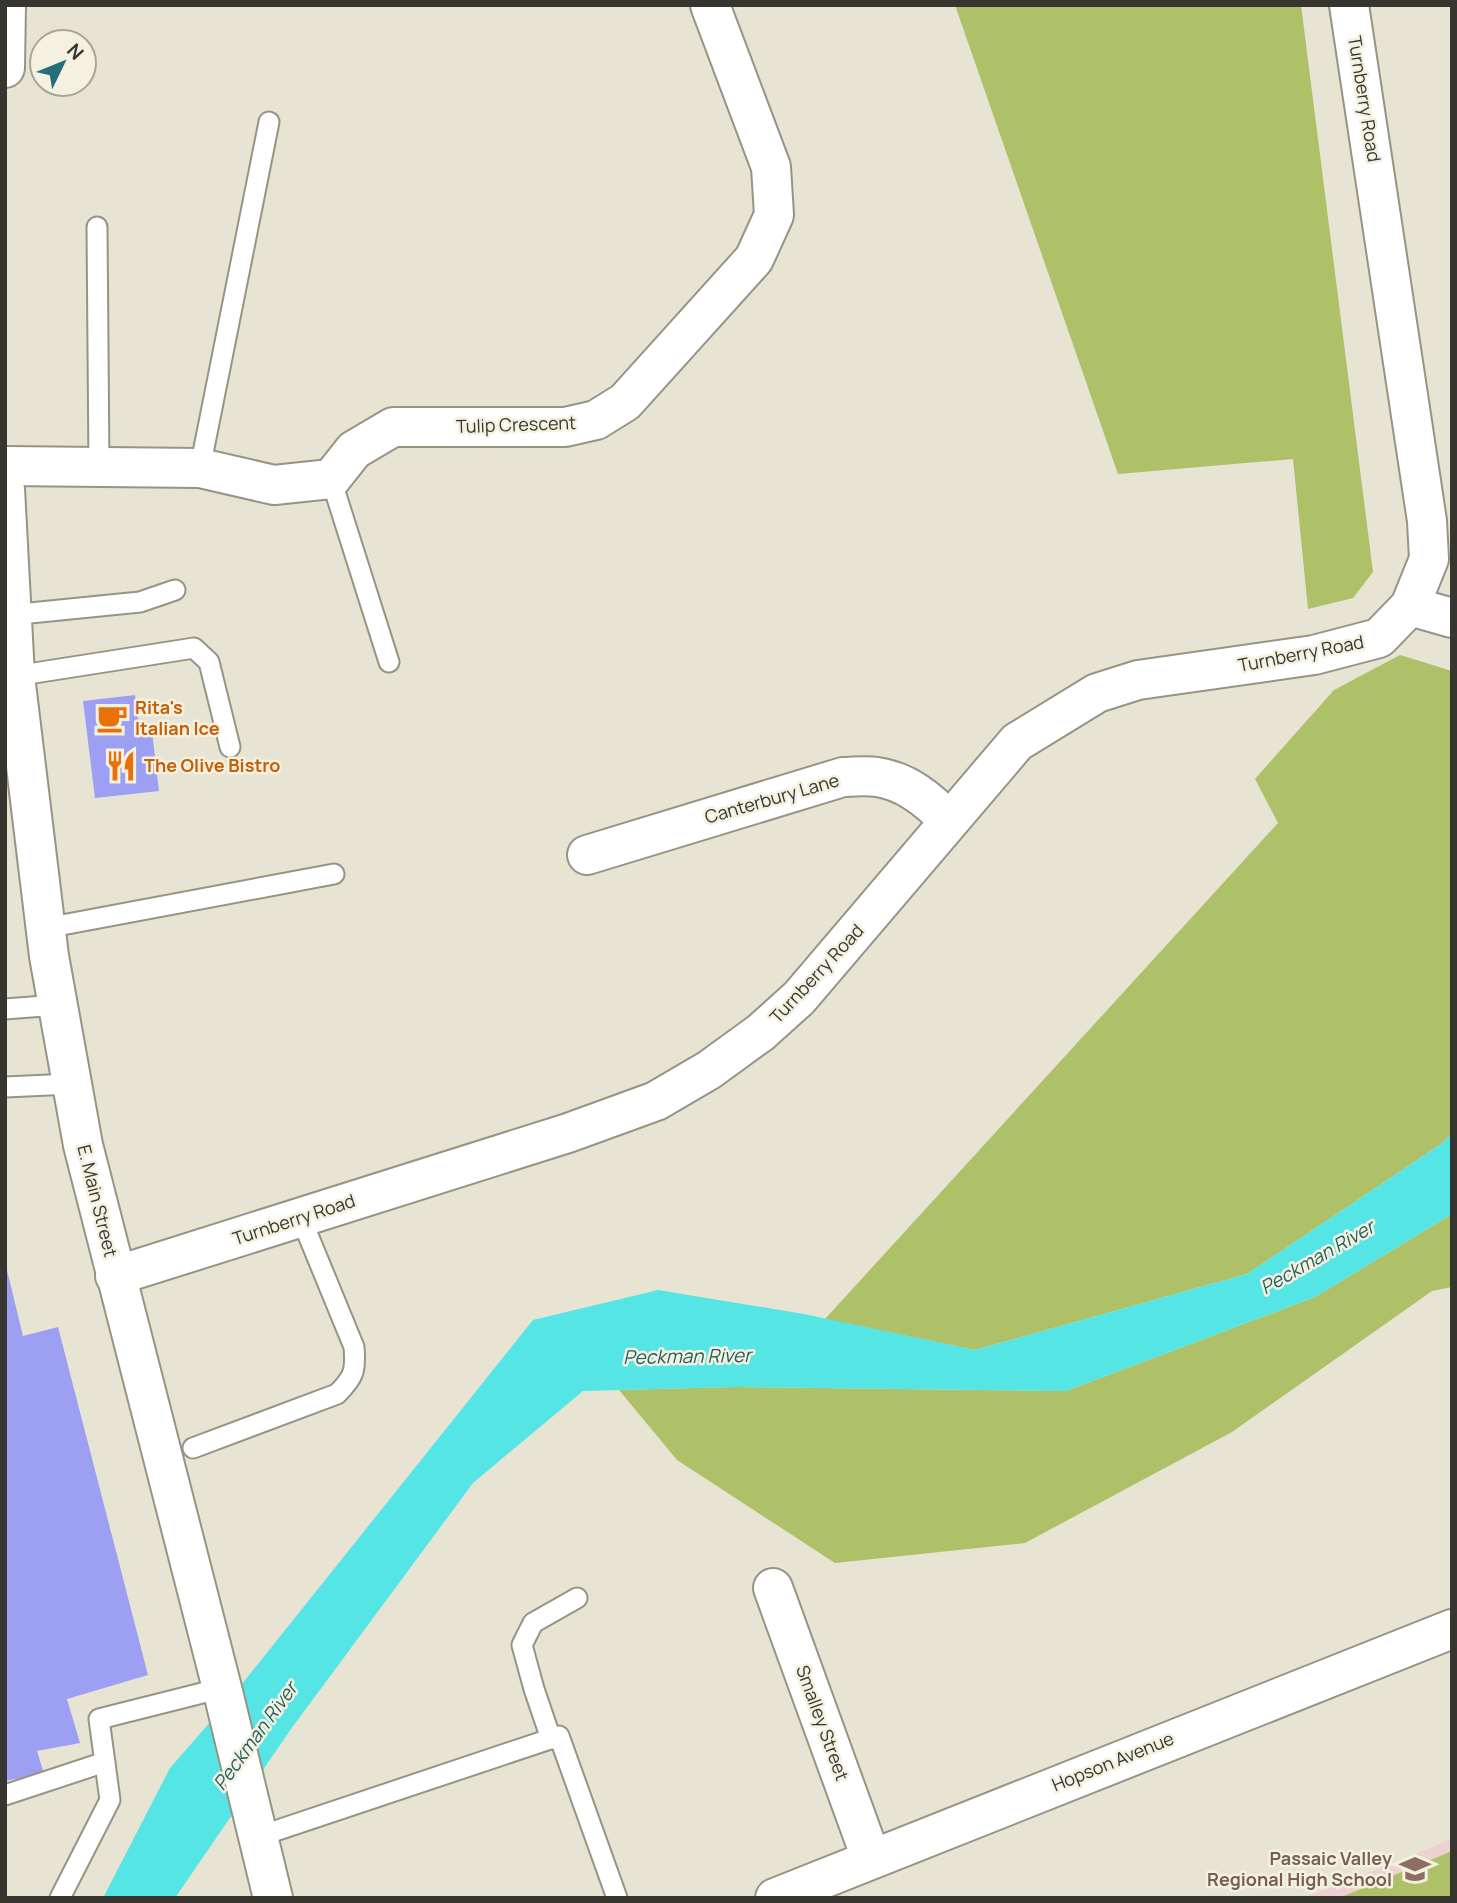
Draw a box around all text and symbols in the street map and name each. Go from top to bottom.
north arrow [28,28,98,98]
street label: Turnberry Road [1343,34,1387,164]
text: N [61,38,90,65]
street label: Tulip Crescent [455,410,576,438]
street label: Turnberry Road [1236,629,1366,677]
place label: Rita's Italian Ice [135,695,220,740]
cafe icon: Rita's Italian Ice [95,701,129,735]
restaurant icon: The Olive Bistro [104,749,138,783]
place label: The Olive Bistro [144,753,280,777]
street label: Canterbury Lane [702,767,842,829]
street label: Turnberry Road [764,919,869,1028]
street label: E. Main Street [72,1142,124,1259]
street label: Turnberry Road [229,1188,358,1250]
water label: Peckman River [1255,1213,1381,1300]
water label: Peckman River [623,1342,753,1370]
street label: Smalley Street [791,1662,855,1784]
water label: Peckman River [207,1675,304,1795]
street label: Hopson Avenue [1048,1726,1177,1796]
place label: Passaic Valley Regional High School [1207,1846,1392,1891]
school or university icon: Passaic Valley Regional High School [1398,1852,1432,1886]

